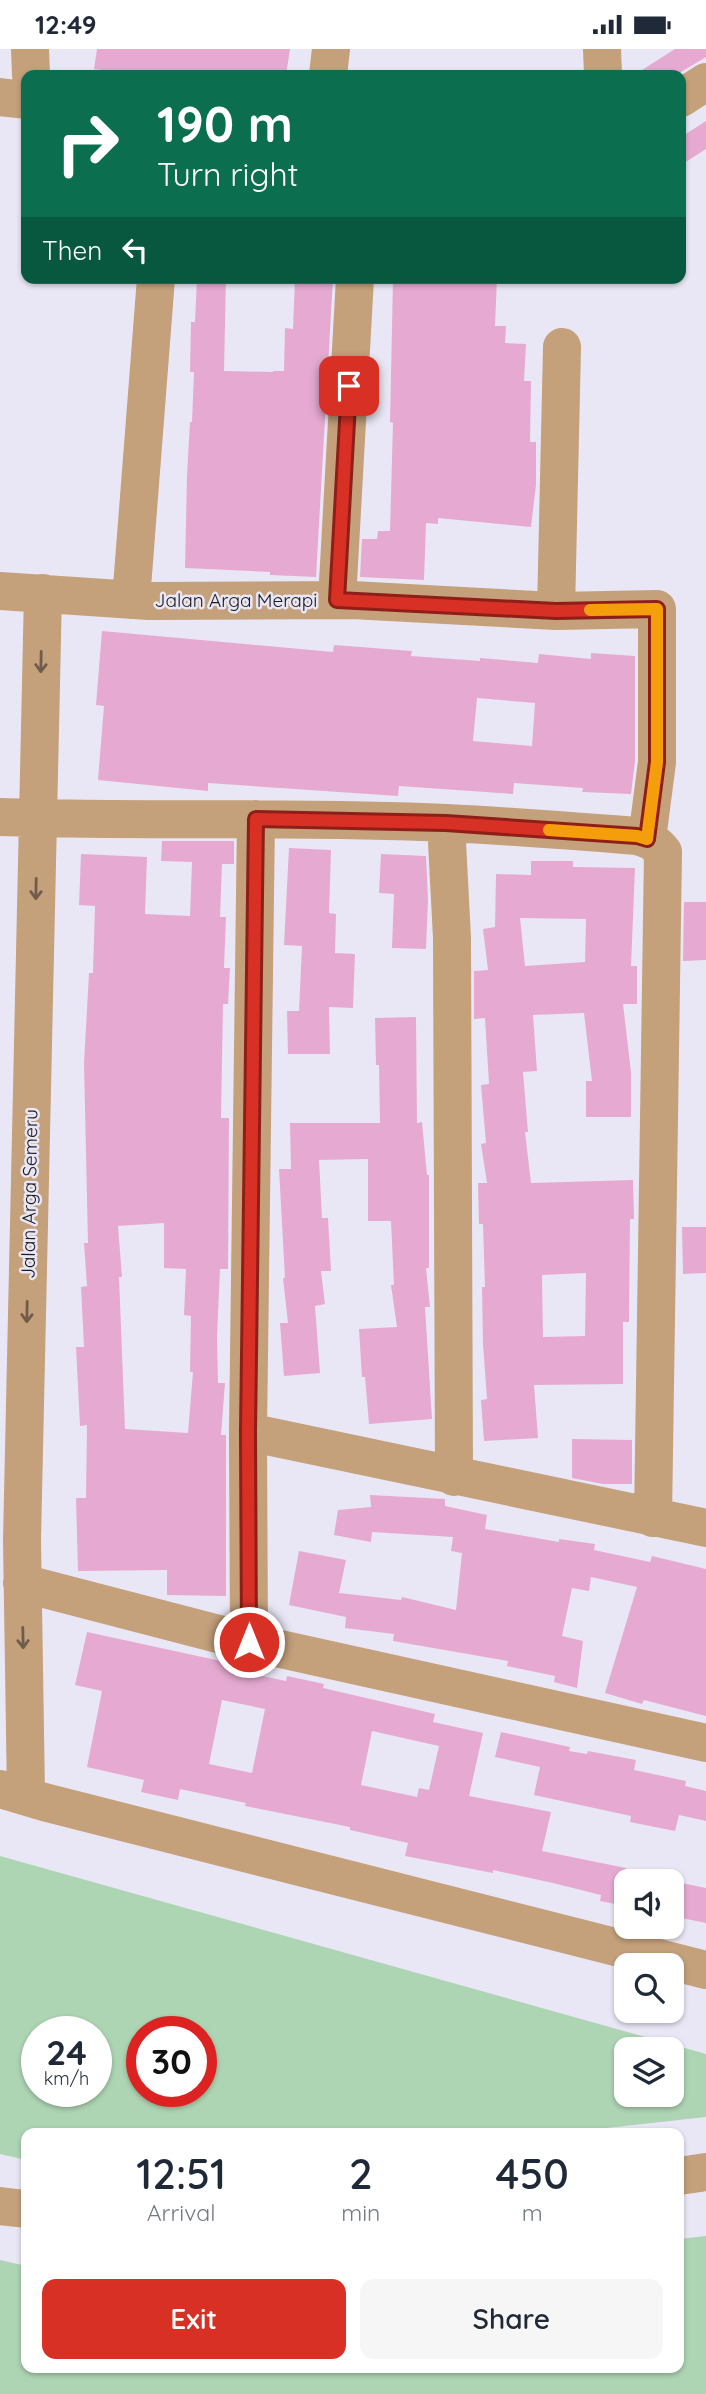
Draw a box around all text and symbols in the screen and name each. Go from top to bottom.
text: 12:49 [35,8,97,41]
text: 190 m [157,93,293,154]
icon: right [42,98,133,189]
text: Turn right [157,154,298,194]
icon: left [116,231,154,269]
text: Then [42,234,102,267]
pin [319,356,379,416]
icon: arrive [330,367,368,405]
street label: Jalan Arga Merapi [155,588,317,612]
one-way arrow [35,650,48,673]
one-way arrow [29,877,43,900]
street label: Jalan Arga Semeru [16,1109,42,1279]
one-way arrow [20,1301,34,1324]
position arrow [212,1605,286,1679]
one-way arrow [16,1626,30,1649]
map controls [614,1869,684,2107]
button: sound [614,1869,684,1939]
button: search [614,1953,684,2023]
speed limit sign: 30 [126,2016,217,2107]
text: 24 [46,2030,87,2074]
button: layers [614,2037,684,2107]
text: km/h [44,2067,89,2090]
text: 12:51 [136,2147,226,2200]
text: 2 [349,2147,373,2200]
text: 450 [496,2147,569,2200]
text: Arrival [147,2198,216,2227]
text: min [341,2198,380,2227]
text: m [522,2198,543,2227]
button: Exit [42,2279,346,2359]
button: Share [360,2279,663,2359]

